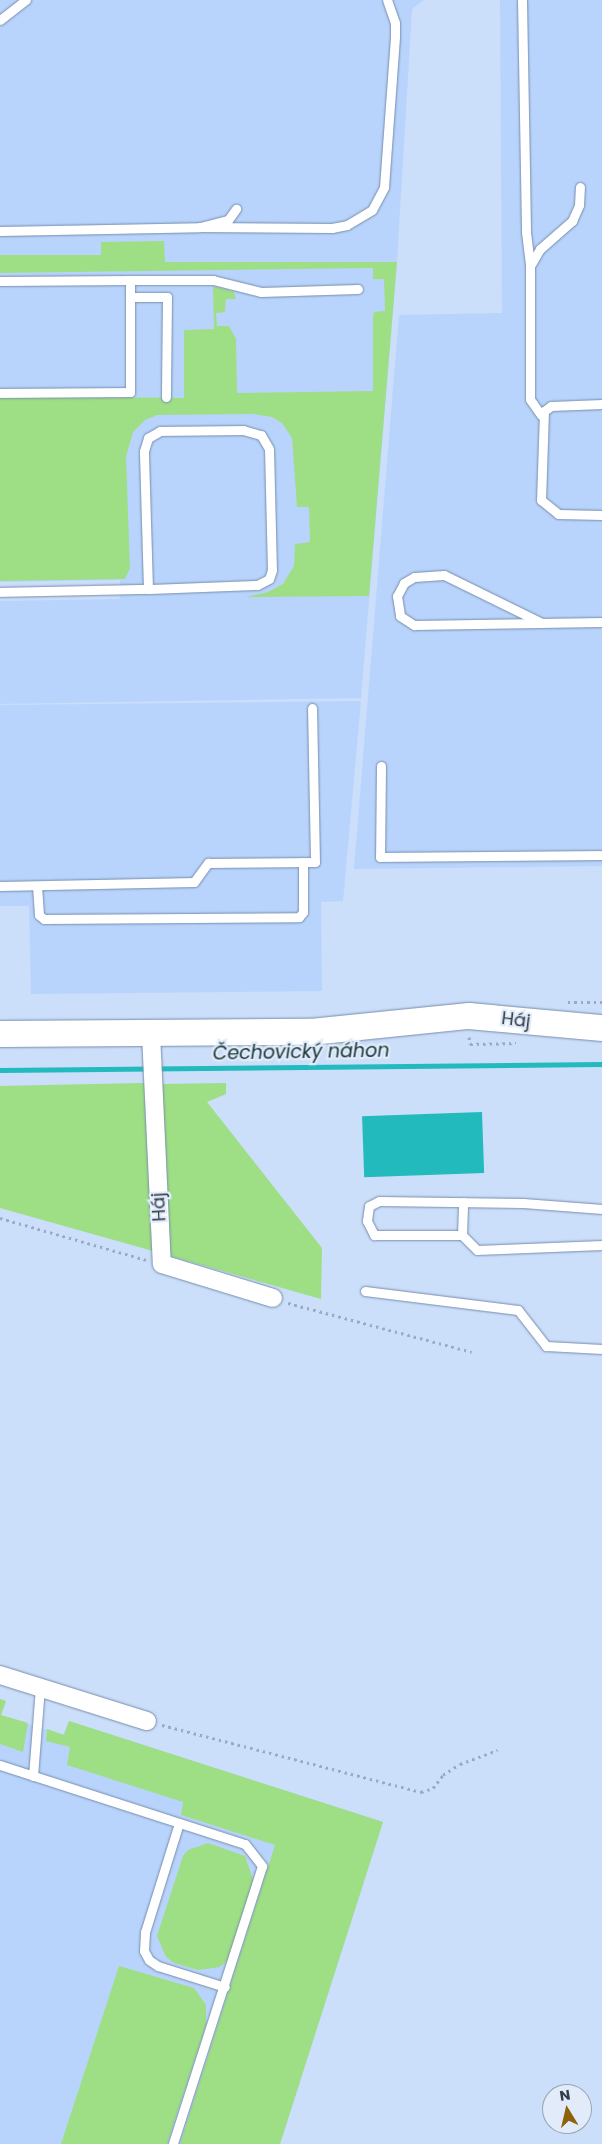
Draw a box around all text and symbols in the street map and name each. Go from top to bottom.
street label: Háj [500,1008,532,1032]
water label: Čechovický náhon [212,1039,390,1065]
street label: Háj [147,1192,171,1222]
north arrow [542,2084,592,2134]
text: N [558,2084,572,2106]

